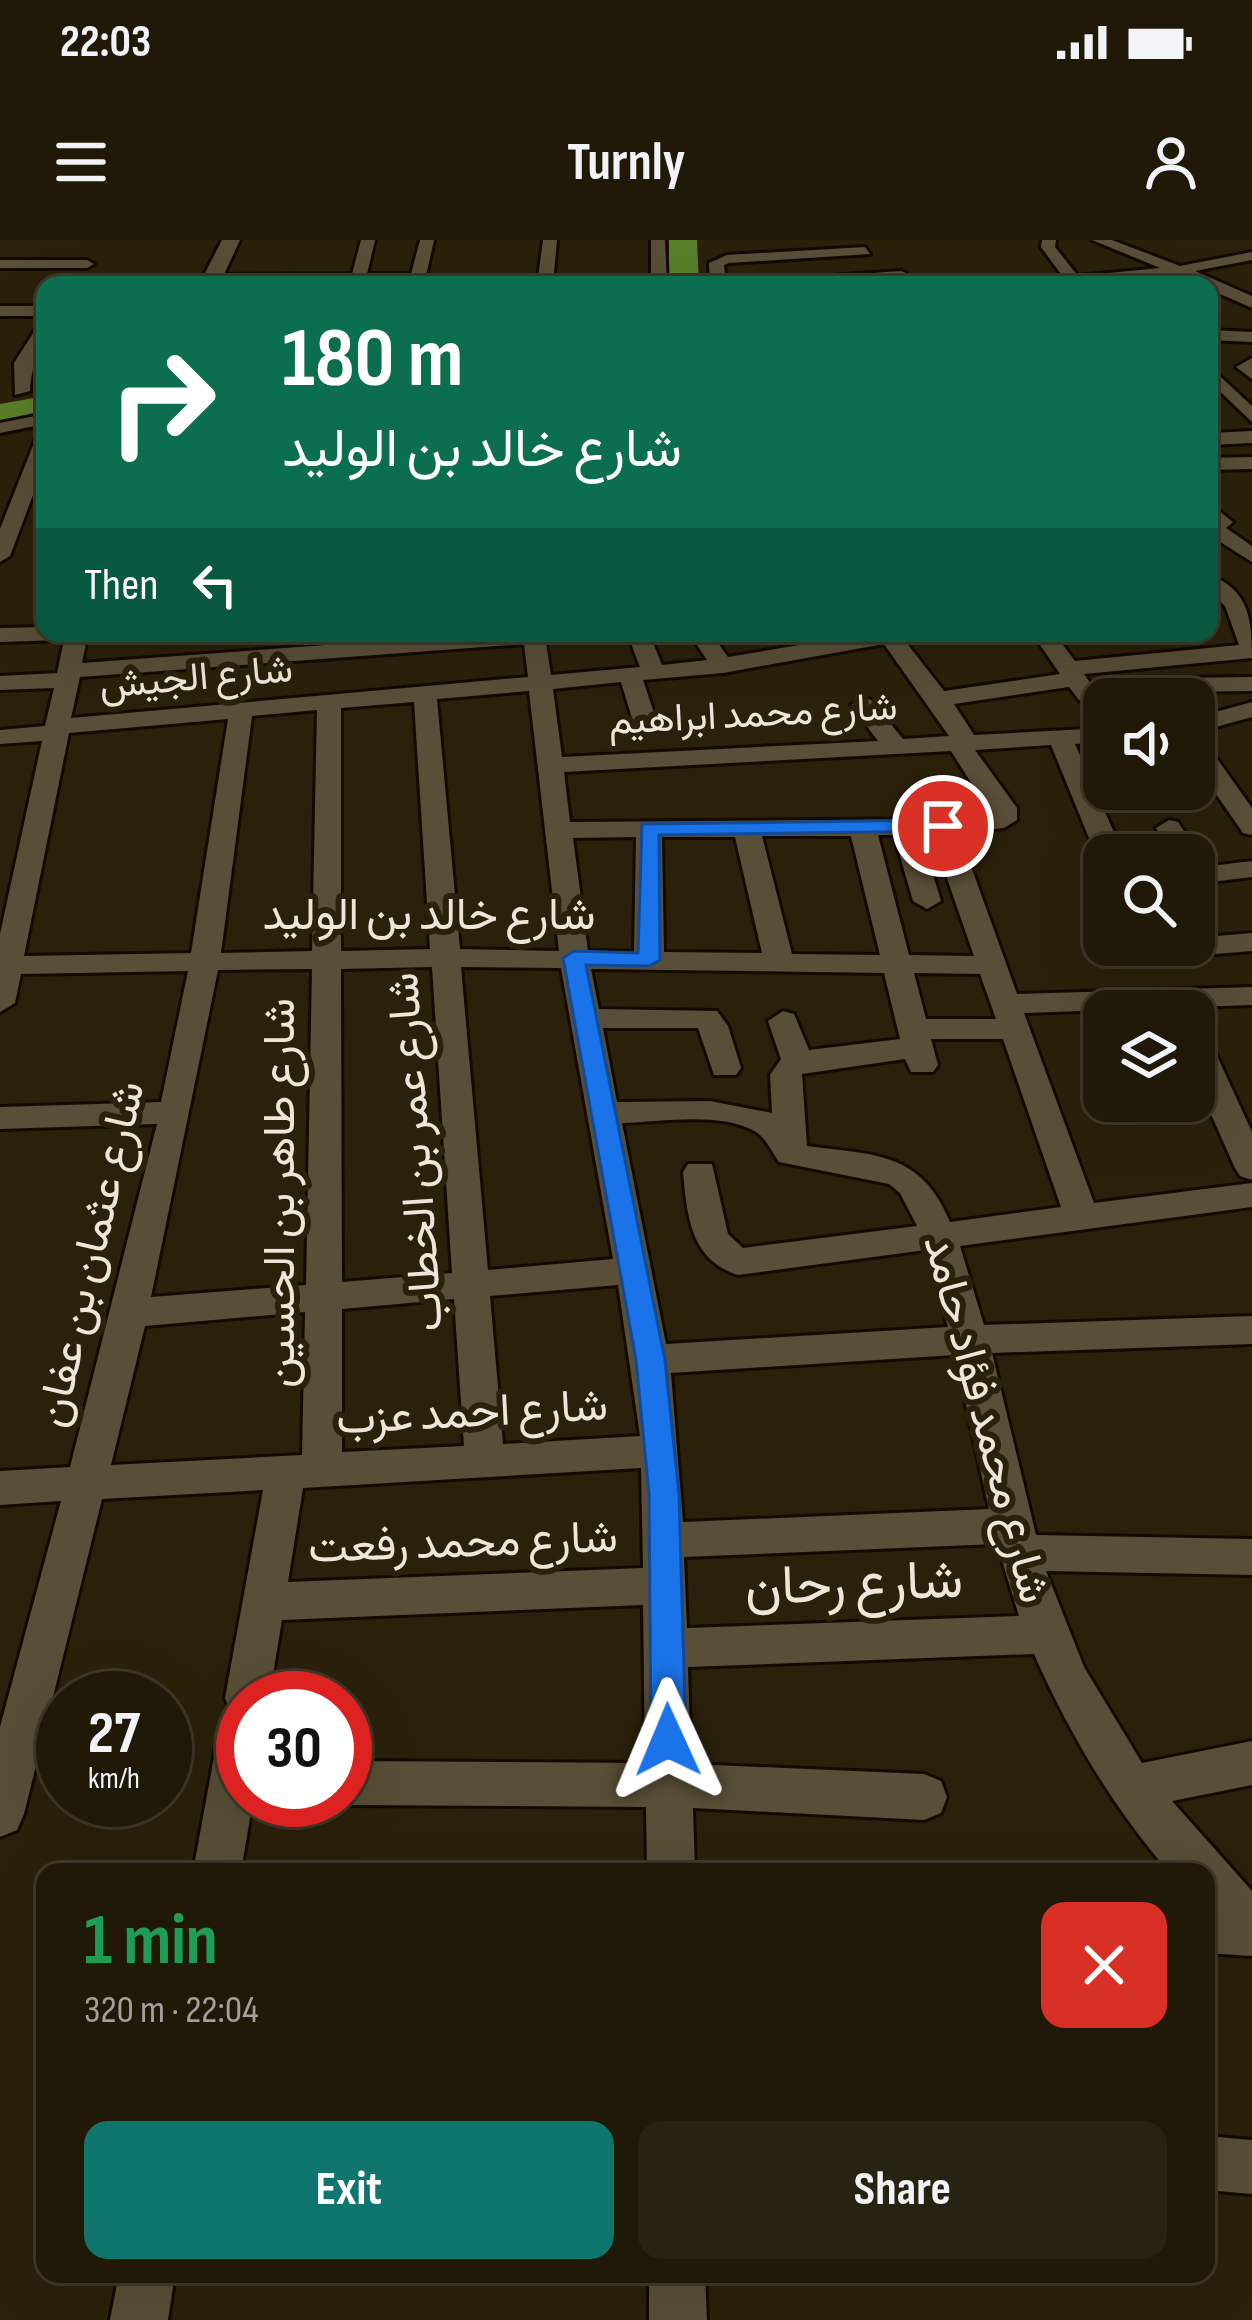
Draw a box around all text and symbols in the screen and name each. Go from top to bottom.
text: 22:03 [60,15,151,70]
icon: menu [48,129,114,195]
icon: person [1138,129,1204,195]
text: Turnly [567,130,685,195]
text: 180 m [282,309,463,410]
icon: right [84,324,240,480]
text: شارع خالد بن الوليد [282,417,682,482]
icon: left [182,552,248,618]
text: Then [84,558,158,613]
street label: شارع الجيش [97,646,295,711]
map controls [1083,678,1215,1122]
button: sound [1083,678,1215,810]
street label: شارع محمد ابراهيم [607,684,899,747]
pin [892,775,994,877]
icon: arrive [910,793,976,859]
button: search [1083,834,1215,966]
street label: شارع خالد بن الوليد [262,888,596,944]
street label: شارع عمر بن الخطاب [376,970,457,1333]
button: layers [1083,990,1215,1122]
street label: شارع طاهر بن الحسين [253,998,309,1388]
street label: شارع عثمان بن عفان [24,1076,159,1433]
street label: شارع محمد فؤاد حامد [909,1229,1062,1609]
street label: شارع احمد عزب [335,1378,609,1449]
street label: شارع محمد رفعت [307,1510,619,1577]
street label: شارع رحان [744,1548,964,1622]
speed limit sign: 30 [216,1671,372,1827]
position arrow [605,1677,731,1803]
text: 27 [88,1698,140,1770]
text: km/h [88,1761,140,1797]
text: 1 min [84,1898,218,1985]
button: close [1041,1902,1167,2028]
text: 320 m · 22:04 [84,1987,258,2034]
button: Exit [84,2121,614,2259]
button: Share [638,2121,1167,2259]

